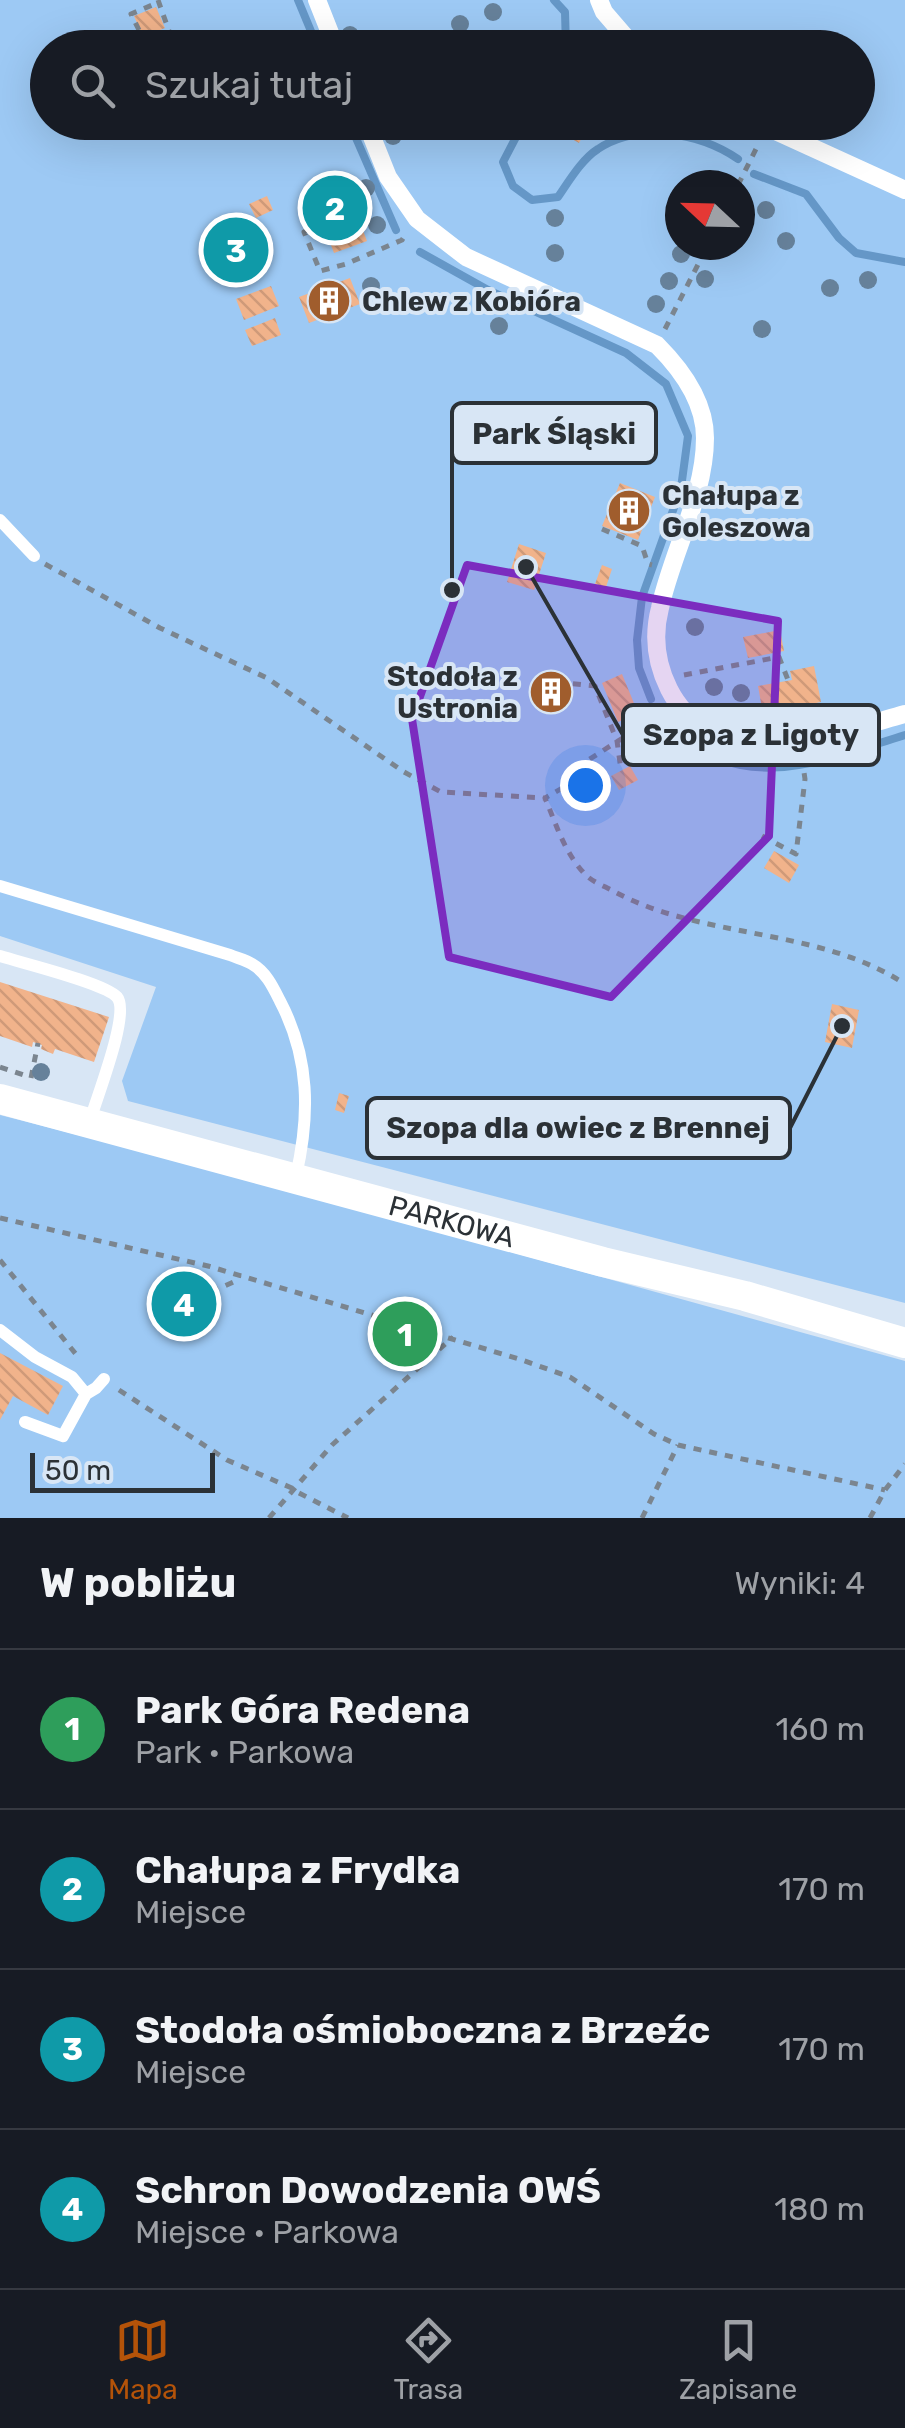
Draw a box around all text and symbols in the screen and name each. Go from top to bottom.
search box [30,30,875,140]
icon: search [65,58,120,113]
text: Szukaj tutaj [145,62,353,108]
pin: 2 [302,170,368,246]
north arrow [665,170,755,260]
pin: 3 [204,212,268,288]
building icon: Chlew z Kobióra [306,278,352,324]
place label: Chlew z Kobióra [362,285,581,318]
callout: Park Śląski [452,403,656,463]
text: Park Śląski [472,416,636,452]
place label: Chałupa z Goleszowa [662,479,811,544]
building icon: Chałupa z Goleszowa [606,488,652,534]
place label: Stodoła z Ustronia [387,660,518,725]
building icon: Stodoła z Ustronia [528,669,574,715]
callout: Szopa z Ligoty [623,705,879,765]
text: Szopa z Ligoty [643,717,859,753]
your location [560,760,611,811]
callout: Szopa dla owiec z Brennej [367,1098,790,1158]
text: Szopa dla owiec z Brennej [386,1110,770,1146]
street label: PARKOWA [385,1188,519,1254]
pin: 4 [152,1266,216,1342]
pin: 1 [372,1296,438,1372]
scale bar [30,1448,215,1492]
text: 50 m [45,1454,111,1487]
text: W pobliżu [40,1558,236,1608]
text: Wyniki: 4 [734,1564,865,1602]
text: Park Góra Redena [135,1687,470,1733]
text: 1 [65,1710,80,1748]
text: 160 m [775,1710,865,1748]
text: Park · Parkowa [135,1733,354,1771]
text: Chałupa z Frydka [135,1847,460,1893]
text: 2 [62,1870,83,1908]
text: 170 m [778,1870,865,1908]
text: Miejsce [135,1893,246,1931]
text: Stodoła ośmioboczna z Brzeźc [135,2007,710,2053]
text: 3 [62,2030,83,2068]
text: 170 m [778,2030,865,2068]
text: Miejsce [135,2053,246,2091]
text: Schron Dowodzenia OWŚ [135,2167,601,2213]
text: 4 [62,2190,83,2228]
text: 180 m [774,2190,865,2228]
text: Miejsce · Parkowa [135,2213,399,2251]
tab: Mapa [108,2313,178,2406]
tab: Trasa [394,2313,463,2406]
tab: Zapisane [679,2313,797,2406]

